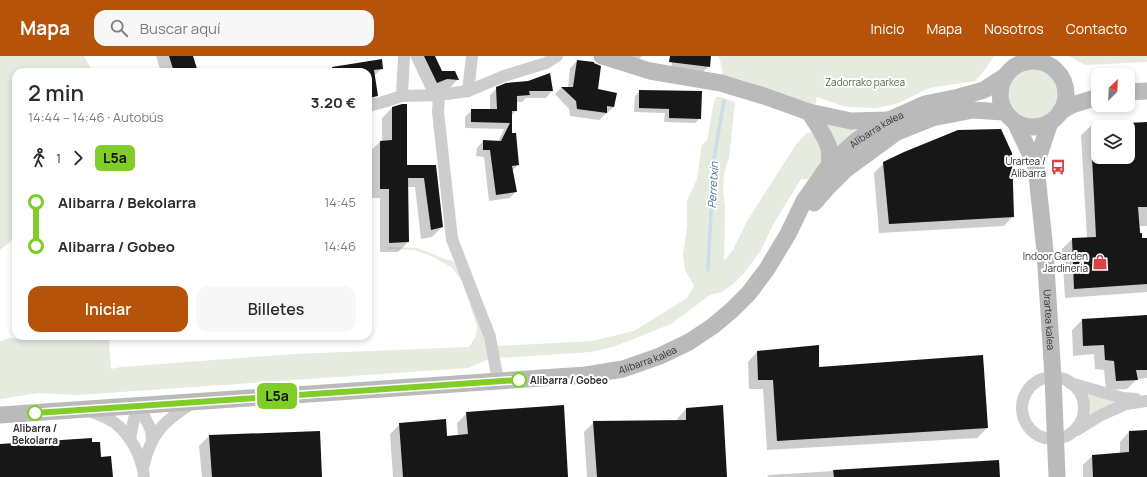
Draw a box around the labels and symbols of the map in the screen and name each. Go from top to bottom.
north arrow [1091,68,1135,112]
park label: Zadorrako parkea [825,75,905,89]
street label: Alibarra kalea [846,107,906,151]
place label: Urartea / Alibarra [1005,154,1046,180]
bus stop icon: Urartea / Alibarra [1049,158,1067,176]
water label: Perretxin [704,161,721,209]
place label: Indoor Garden Jardinería [1023,249,1088,275]
shop icon: Indoor Garden Jardinería [1091,253,1109,271]
street label: Urartea kalea [1040,289,1058,350]
street label: Alibarra kalea [617,342,679,377]
marker: Alibarra / Gobeo [511,372,527,388]
place label: Alibarra / Gobeo [530,373,608,387]
line badge: L5a [254,383,300,409]
marker: Alibarra / Bekolarra [27,405,43,421]
place label: Alibarra / Bekolarra [12,421,58,447]

